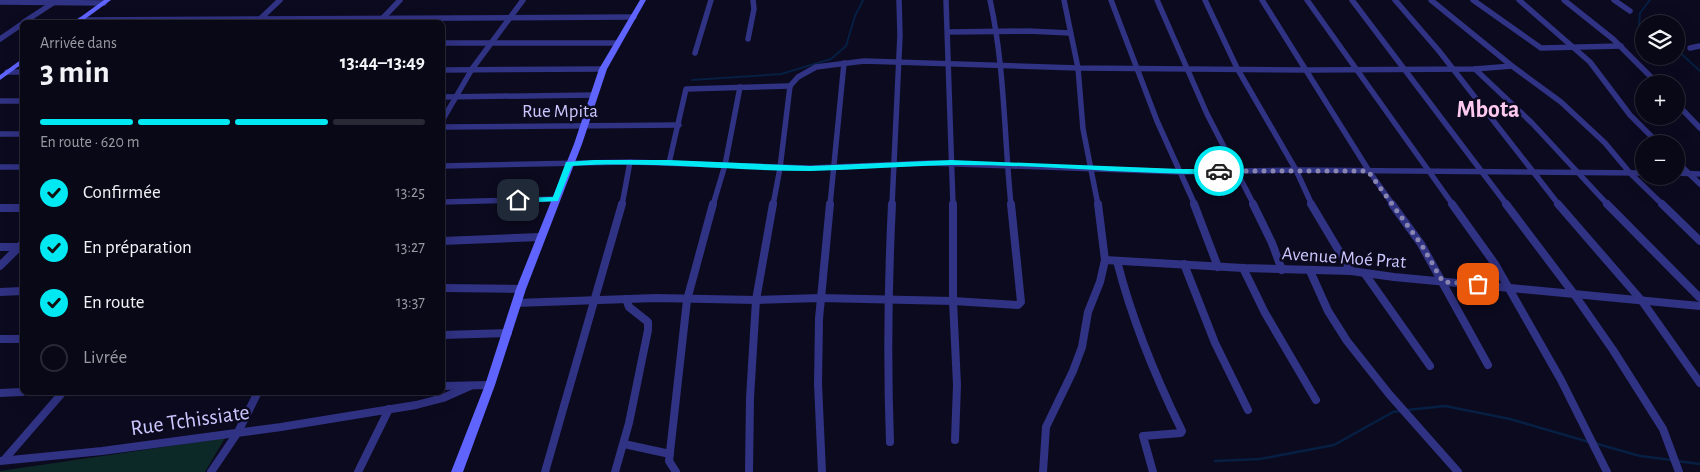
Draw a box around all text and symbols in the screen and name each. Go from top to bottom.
map controls [1635,15,1685,185]
button: layers [1635,15,1685,65]
text: Arrivée dans [40,35,117,51]
text: 13:44–13:49 [340,53,425,72]
text: 3 min [40,56,110,88]
button: + [1635,75,1685,125]
district label: Mbota [1456,98,1520,122]
street label: Rue Mpita [522,102,598,121]
text: En route · 620 m [40,134,140,150]
button: − [1635,135,1685,185]
courier [1194,146,1244,196]
icon: car [1205,157,1233,185]
icon: check [40,179,68,207]
pin [497,179,539,221]
text: Confirmée [83,183,161,202]
text: 13:25 [395,184,425,200]
icon: home [504,186,532,214]
icon: check [40,234,68,262]
text: En préparation [83,238,192,257]
text: 13:27 [395,239,425,255]
street label: Avenue Moé Prat [1281,244,1407,272]
pin [1457,263,1499,305]
icon: bag [1464,270,1492,298]
icon: check [40,289,68,317]
text: En route [83,293,145,312]
text: 13:37 [396,294,425,310]
text: Livrée [83,348,127,367]
street label: Rue Tchissiate [129,401,251,439]

